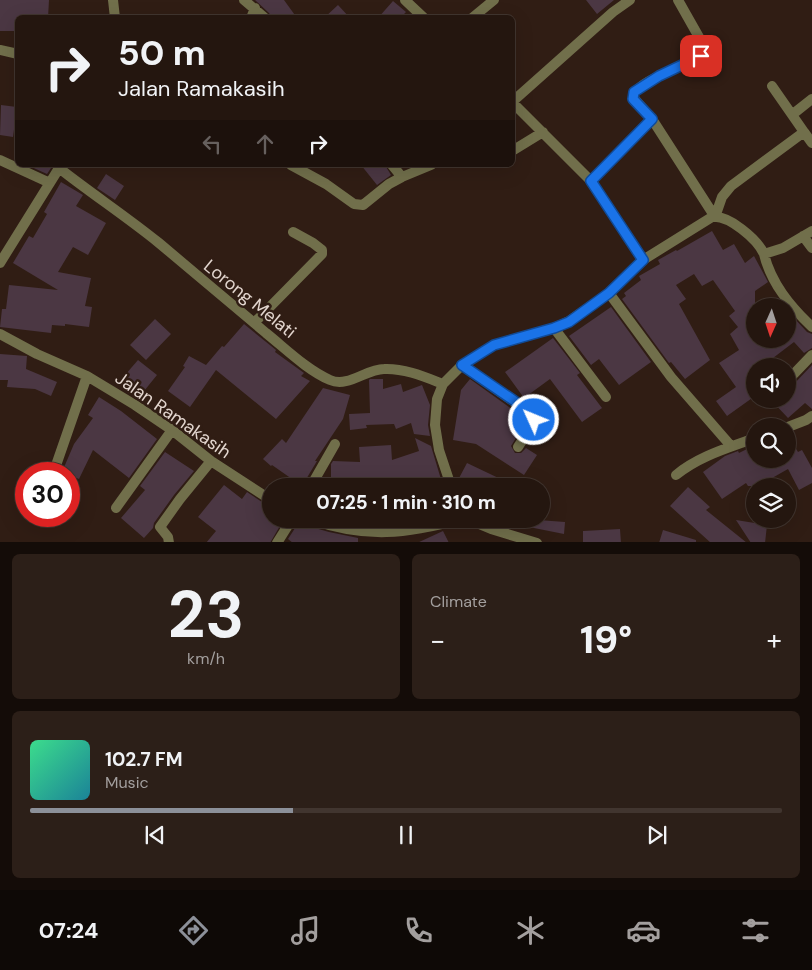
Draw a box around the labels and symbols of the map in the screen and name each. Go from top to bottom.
pin [680,35,722,77]
street label: Lorong Melati [199,254,301,344]
north arrow [746,298,796,348]
street label: Jalan Ramakasih [110,366,236,464]
position arrow [507,393,559,445]
speed limit sign: 30 [15,462,80,527]

